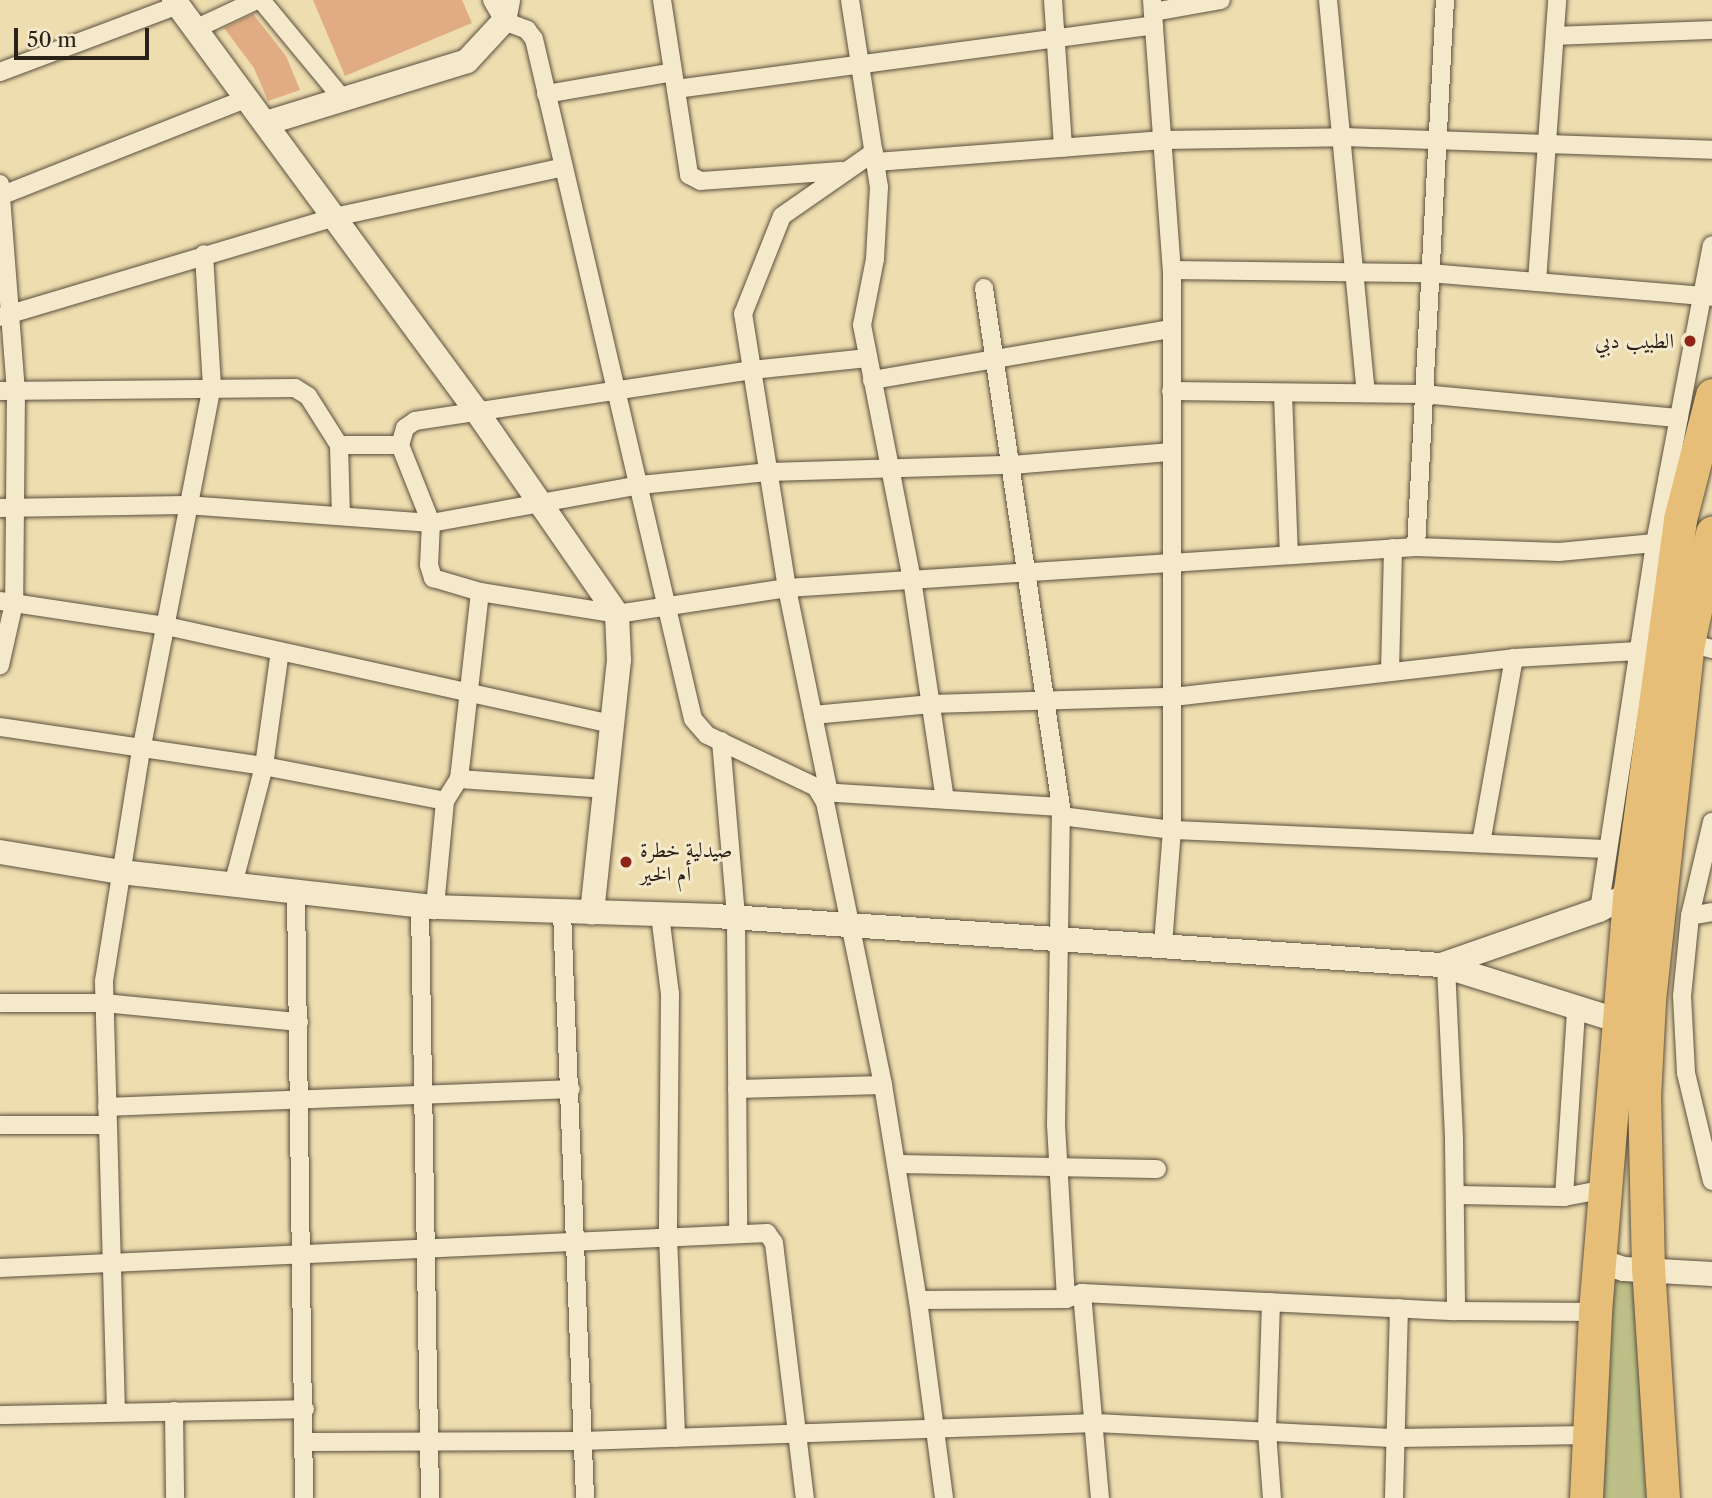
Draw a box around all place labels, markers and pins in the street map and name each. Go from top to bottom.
place label: الطبيب دبي [1595,328,1674,354]
marker: الطبيب دبي [1680,331,1700,351]
place label: صيدلية خطرة أم الخير [640,837,732,887]
marker: صيدلية خطرة أم الخير [618,854,634,870]

